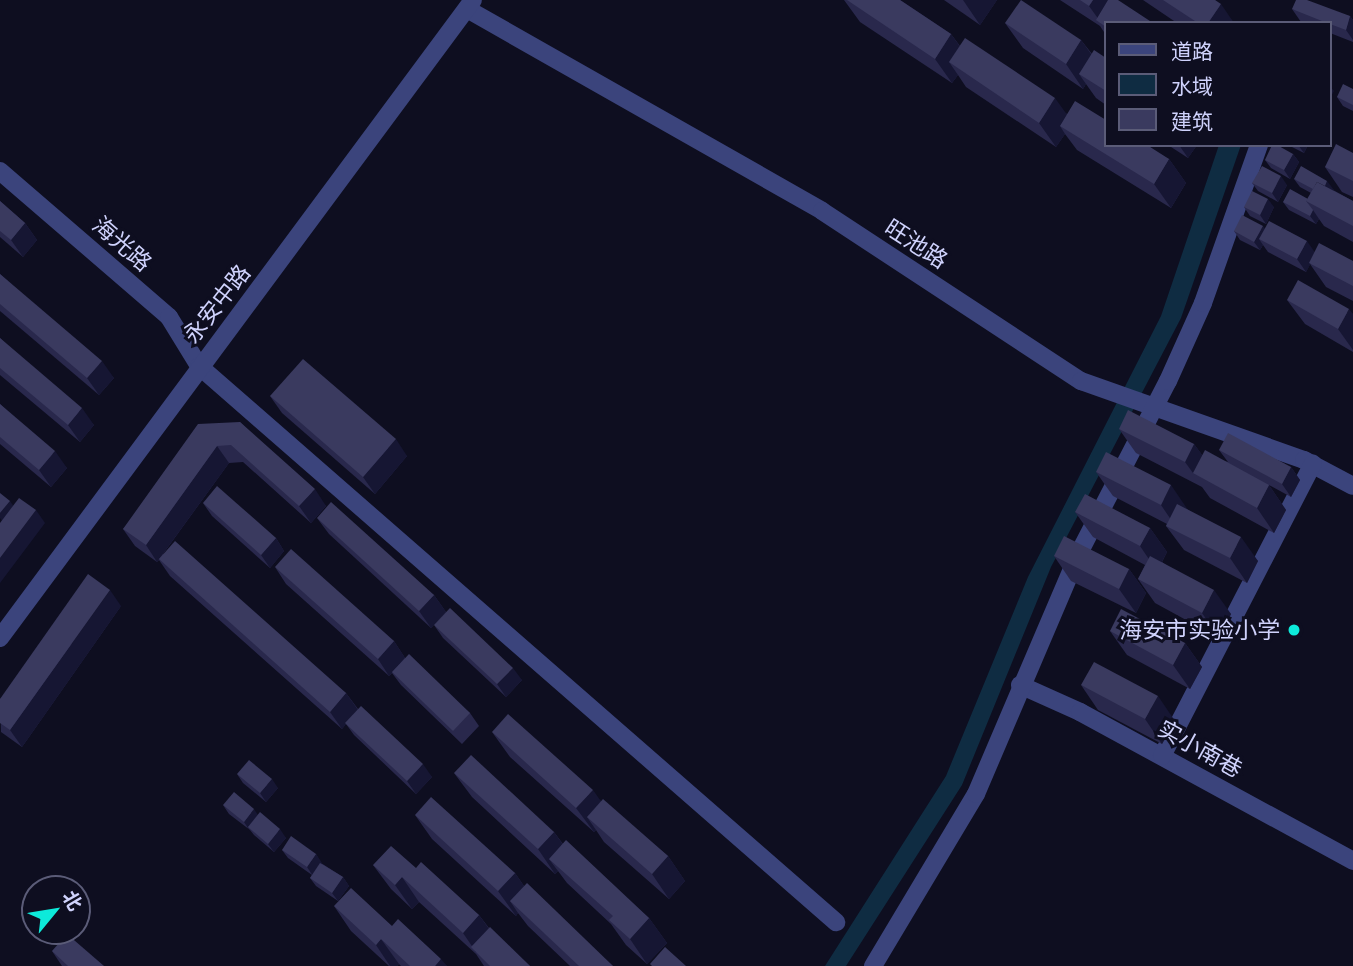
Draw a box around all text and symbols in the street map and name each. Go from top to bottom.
legend [1104,21,1332,147]
text: 道路 [1171,39,1213,64]
text: 水域 [1171,74,1213,99]
text: 建筑 [1171,109,1213,134]
street label: 海光路 [87,211,157,277]
street label: 旺池路 [880,214,952,274]
street label: 永安中路 [178,259,256,349]
place label: 海安市实验小学 [1119,616,1280,644]
marker: 海安市实验小学 [1286,622,1302,638]
street label: 实小南巷 [1153,715,1247,783]
north arrow [21,875,91,945]
text: 北 [58,887,87,914]

